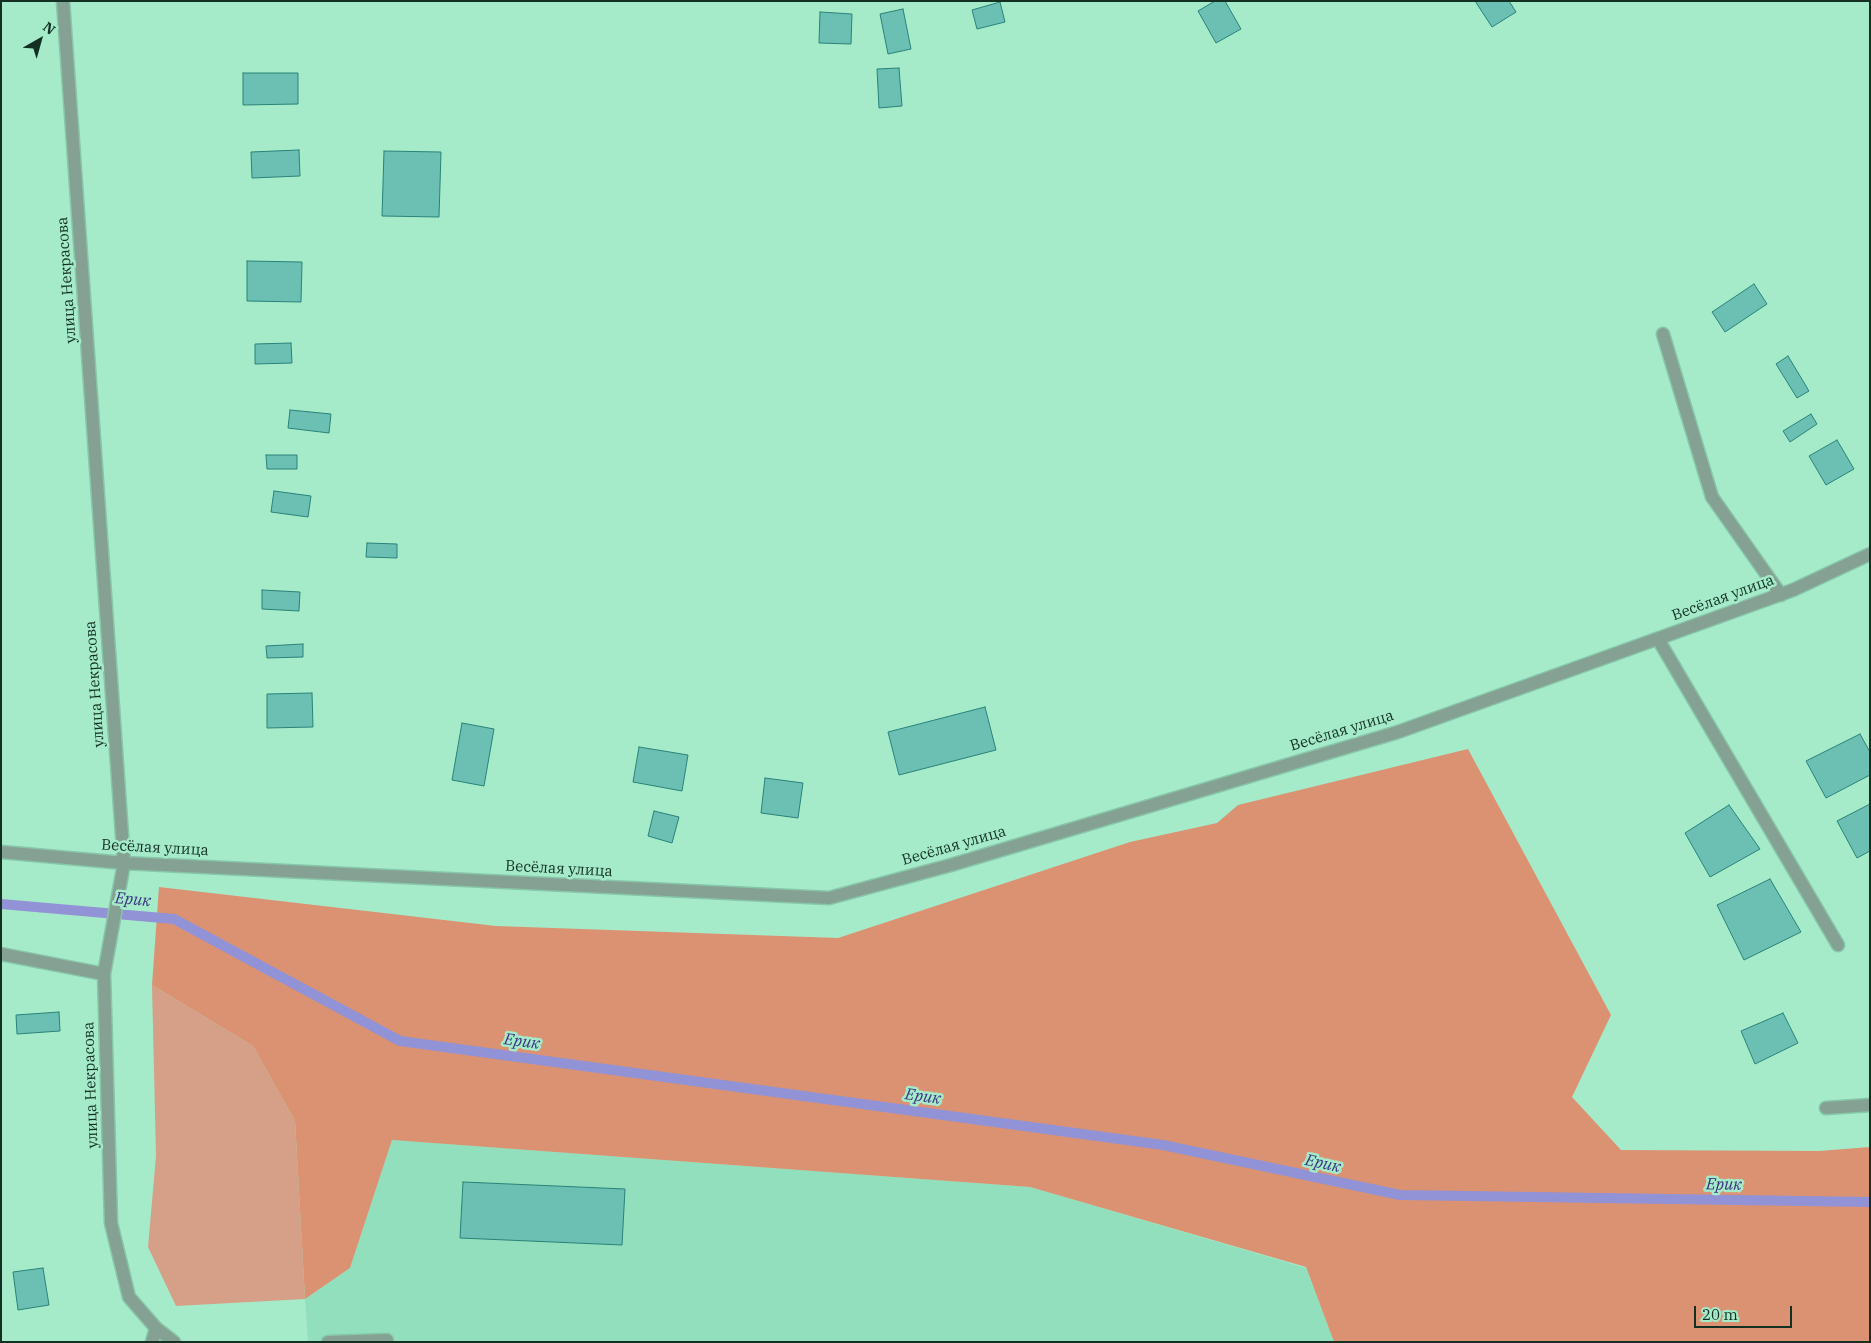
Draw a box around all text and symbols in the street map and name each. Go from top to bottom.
north arrow [15,15,65,65]
text: N [39,18,59,39]
street label: улица Некрасова [54,216,80,344]
street label: Весёлая улица [1669,571,1777,625]
street label: улица Некрасова [82,620,108,748]
street label: Весёлая улица [1288,707,1396,755]
street label: Весёлая улица [900,823,1008,869]
street label: Весёлая улица [101,836,209,860]
street label: Весёлая улица [505,857,613,881]
water label: Ерик [114,889,152,911]
street label: улица Некрасова [80,1021,102,1149]
water label: Ерик [503,1030,541,1054]
water label: Ерик [904,1085,942,1109]
water label: Ерик [1303,1151,1343,1177]
water label: Ерик [1706,1175,1742,1195]
scale bar [1696,1296,1794,1328]
text: 20 m [1702,1305,1738,1324]

